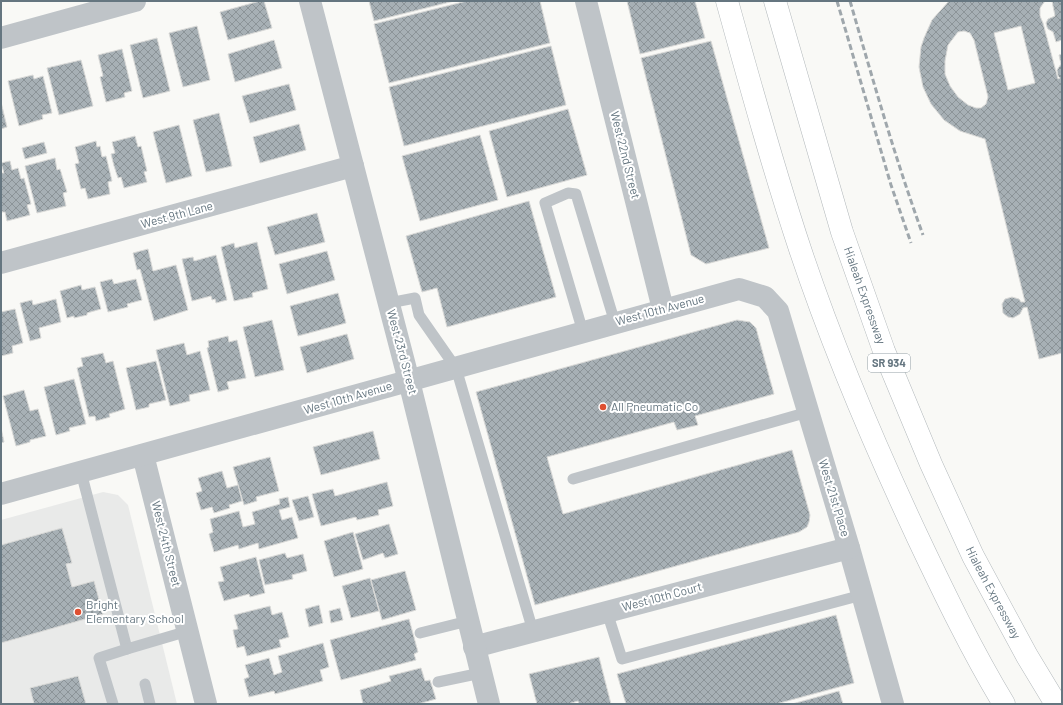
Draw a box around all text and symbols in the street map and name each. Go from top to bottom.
street label: West 22nd Street [608,110,644,200]
street label: West 9th Lane [139,198,214,230]
street label: Hialeah Expressway [842,245,889,346]
street label: West 10th Avenue [614,290,706,328]
street label: West 23rd Street [385,308,421,396]
road number: SR 934 [868,354,910,372]
street label: West 10th Avenue [302,378,393,416]
place label: All Pneumatic Co [611,399,698,413]
marker: All Pneumatic Co [598,402,608,412]
street label: West 21st Place [817,457,853,538]
street label: West 24th Street [150,499,184,588]
street label: Hialeah Expressway [964,544,1024,641]
street label: West 10th Court [620,579,703,613]
place label: Bright Elementary School [86,597,184,625]
marker: Bright Elementary School [73,607,83,617]

